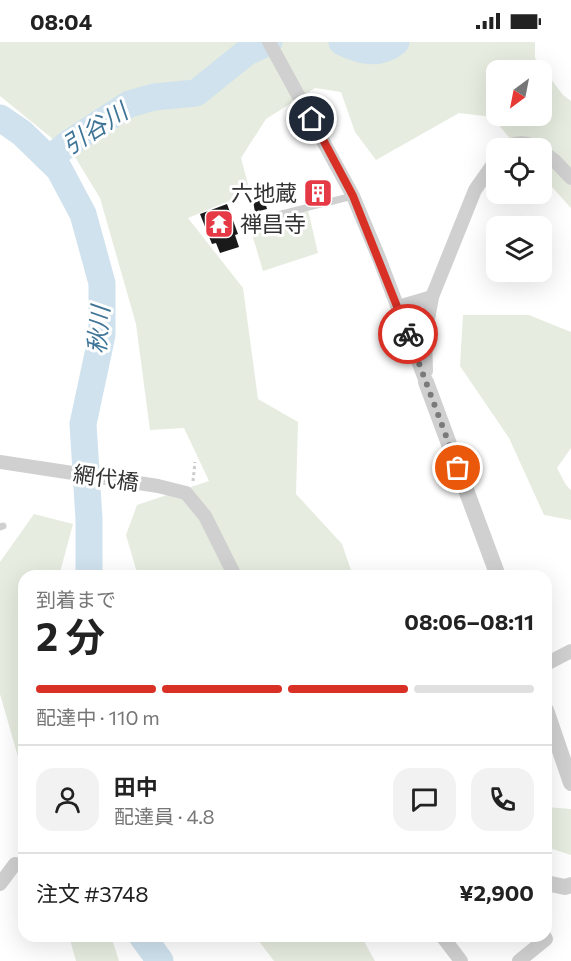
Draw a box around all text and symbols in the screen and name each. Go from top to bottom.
text: 08:04 [30,8,92,35]
north arrow [486,60,552,126]
map controls [486,60,552,282]
pin [286,93,337,144]
water label: 引谷川 [56,94,135,160]
icon: home [295,102,328,135]
button: locate [486,138,552,204]
building icon: 六地蔵 [302,177,334,209]
place label: 六地蔵 [231,179,297,206]
temple icon: 禅昌寺 [203,208,235,240]
place label: 禅昌寺 [240,210,306,237]
button: layers [486,216,552,282]
water label: 秋川 [81,302,114,355]
courier [378,304,438,364]
icon: bike [392,318,425,351]
pin [432,442,483,493]
icon: bag [441,451,474,484]
street label: 網代橋 [72,460,141,495]
text: 到着まで [36,587,116,611]
text: 08:06–08:11 [404,608,534,635]
text: 2 分 [36,611,105,659]
text: 配達中 · 110 m [36,705,160,729]
button: person [36,768,99,831]
button: chat [393,768,456,831]
button: phone [471,768,534,831]
text: 田中 [114,773,158,800]
text: 配達員 · 4.8 [114,804,215,828]
text: ¥2,900 [459,879,534,906]
text: 注文 #3748 [36,880,149,907]

